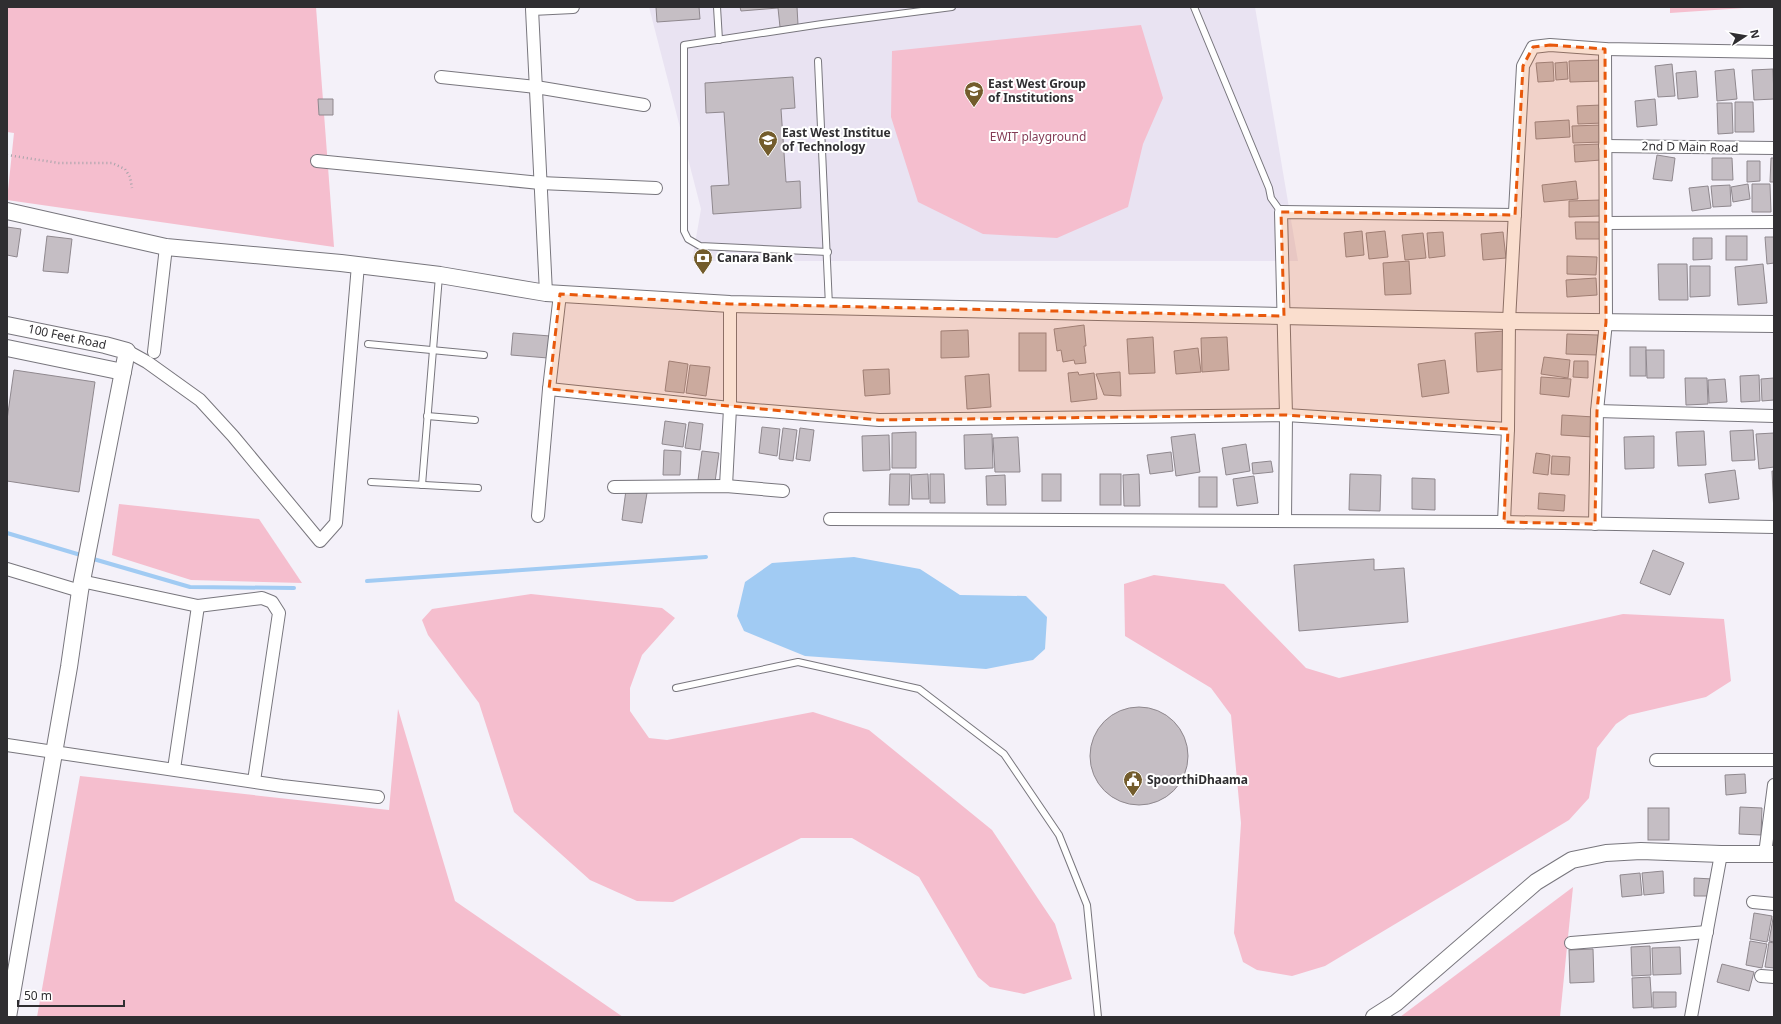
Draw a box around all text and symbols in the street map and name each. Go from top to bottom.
north arrow [1725,16,1765,56]
text: N [1747,28,1764,40]
place label: East West Group of Institutions [988,75,1086,106]
school or university icon: East West Group of Institutions [963,80,985,108]
place label: East West Institue of Technology [782,124,891,155]
park label: EWIT playground [990,128,1086,145]
school or university icon: East West Institue of Technology [757,129,779,157]
street label: 2nd D Main Road [1641,137,1739,156]
bank icon: Canara Bank [692,247,714,275]
place label: Canara Bank [717,249,793,266]
street label: 100 Feet Road [26,320,108,353]
public building icon: SpoorthiDhaama [1122,769,1144,797]
place label: SpoorthiDhaama [1147,771,1248,788]
scale bar [18,982,124,1008]
text: 50 m [24,987,52,1004]

